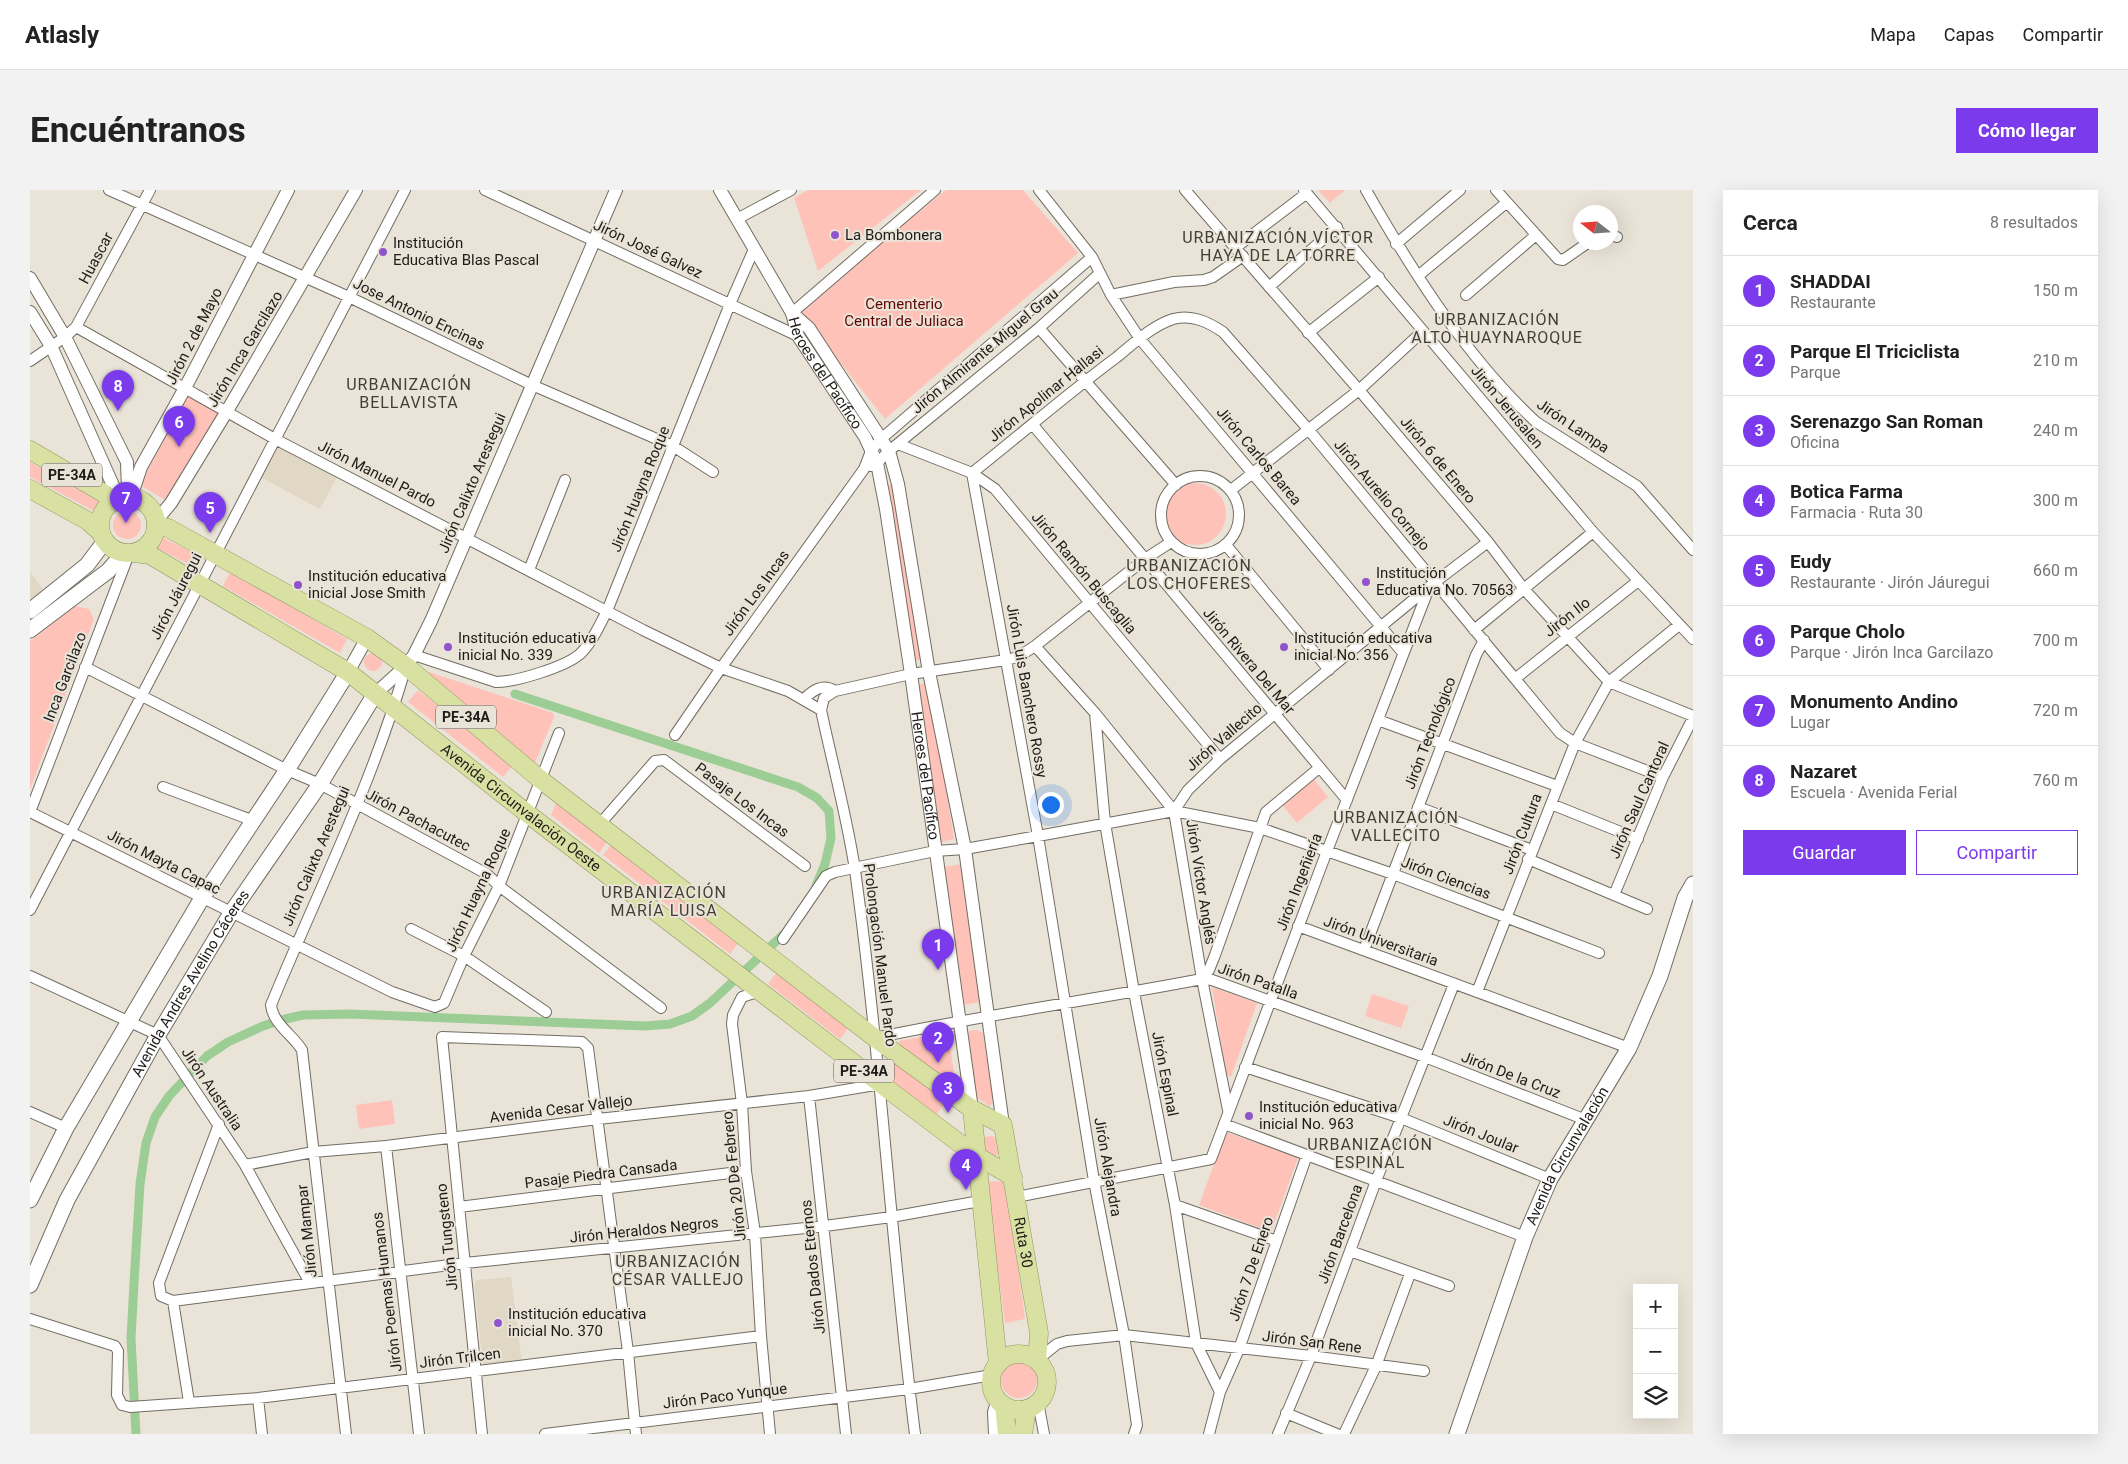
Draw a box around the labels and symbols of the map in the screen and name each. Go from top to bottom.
north arrow [1573,205,1618,250]
street label: Jirón José Galvez [591,216,705,282]
place label: La Bombonera [845,226,942,244]
district label: URBANIZACIÓN VÍCTOR HAYA DE LA TORRE [1182,227,1374,265]
street label: Huascar [75,229,117,287]
marker: La Bombonera [829,229,841,241]
place label: Institución Educativa Blas Pascal [393,234,539,269]
marker: Institución Educativa Blas Pascal [377,246,389,258]
street label: Jose Antonio Encinas [350,274,488,354]
street label: Jirón Almirante Miguel Grau [908,284,1062,418]
street label: Jirón 2 de Mayo [162,285,226,387]
street label: Jirón Inca Garcilazo [203,288,287,410]
park label: Cementerio Central de Juliaca [844,295,964,330]
district label: URBANIZACIÓN ALTO HUAYNAROQUE [1411,309,1583,347]
street label: Heroes del Pacífico [784,315,866,433]
street label: Jirón Apolinar Hallasi [985,342,1107,446]
street label: Jirón Jerusalen [1467,362,1547,452]
pin: 8 [102,370,134,411]
district label: URBANIZACIÓN BELLAVISTA [346,374,472,412]
street label: Jirón Lampa [1533,395,1613,457]
street label: Jirón Carlos Barea [1213,403,1305,509]
pin: 6 [163,406,195,447]
street label: Jirón Calixto Arestegui [434,410,510,556]
street label: Jirón 6 de Enero [1396,413,1480,507]
street label: Jirón Huayna Roque [607,423,674,555]
street label: Jirón Manuel Pardo [315,436,439,512]
street label: Jirón Aurelio Cornejo [1330,436,1434,554]
road number: PE-34A [42,464,102,486]
pin: 7 [110,482,142,523]
pin: 5 [194,492,226,533]
street label: Jirón Ramón Buscaglia [1028,508,1140,638]
street label: Jirón Los Incas [719,547,793,639]
street label: Jirón Jáuregui [146,549,206,643]
district label: URBANIZACIÓN LOS CHOFERES [1126,555,1252,593]
place label: Institución Educativa No. 70563 [1376,564,1514,599]
place label: Institución educativa inicial Jose Smith [308,567,446,602]
marker: Institución Educativa No. 70563 [1360,576,1372,588]
marker: Institución educativa inicial Jose Smith [292,579,304,591]
street label: Jirón Ilo [1540,593,1594,641]
street label: Jirón Luis Banchero Rossy [1003,603,1051,779]
street label: Jirón Rivera Del Mar [1199,604,1299,718]
place label: Institución educativa inicial No. 339 [458,629,596,664]
place label: Institución educativa inicial No. 356 [1294,629,1432,664]
street label: Inca Garcilazo [40,630,90,724]
marker: Institución educativa inicial No. 339 [442,641,454,653]
marker: Institución educativa inicial No. 356 [1278,641,1290,653]
street label: Jirón Tecnológico [1400,674,1460,792]
street label: Jirón Vallecito [1182,699,1266,775]
road number: PE-34A [436,706,496,728]
street label: Heroes del Pacífico [907,710,943,841]
street label: Jirón Saul Cantoral [1605,739,1673,861]
street label: Avenida Circunvalación Oeste [437,740,605,876]
street label: Pasaje Los Incas [691,759,793,841]
street label: Jirón Calixto Arestegui [278,783,354,929]
street label: Jirón Pachacutec [363,785,474,855]
street label: Jirón Cultura [1498,791,1546,877]
your location [1038,792,1064,818]
district label: URBANIZACIÓN VALLECITO [1333,807,1459,845]
street label: Jirón Víctor Anglés [1182,818,1220,946]
street label: Jirón Huayna Roque [441,825,515,955]
street label: Jirón Mayta Capac [104,826,224,898]
street label: Jirón Ingeñiería [1272,831,1326,933]
street label: Jirón Ciencias [1399,853,1493,903]
street label: Prolongación Manuel Pardo [860,862,900,1048]
district label: URBANIZACIÓN MARÍA LUISA [601,882,727,920]
street label: Avenida Andres Avelino Cáceres [128,886,253,1080]
street label: Jirón Universitaria [1321,912,1441,970]
pin: 1 [922,929,954,970]
street label: Jirón Patalla [1216,959,1300,1003]
pin: 2 [922,1022,954,1063]
street label: Jirón Espinal [1148,1030,1182,1118]
street label: Jirón Australia [178,1044,246,1134]
street label: Jirón De la Cruz [1459,1048,1563,1102]
road number: PE-34A [834,1059,894,1082]
pin: 3 [932,1072,964,1113]
street label: Avenida Circunvalación [1522,1084,1612,1228]
street label: Avenida Cesar Vallejo [488,1091,634,1127]
place label: Institución educativa inicial No. 963 [1259,1098,1397,1133]
street label: Jirón 20 De Febrero [718,1110,750,1242]
marker: Institución educativa inicial No. 963 [1243,1110,1255,1122]
street label: Jirón Joular [1441,1111,1521,1157]
street label: Jirón Alejandra [1090,1116,1126,1218]
district label: URBANIZACIÓN ESPINAL [1307,1134,1433,1172]
pin: 4 [950,1149,982,1190]
street label: Pasaje Piedra Cansada [524,1156,678,1192]
street label: Jirón Tungsteno [432,1182,462,1292]
street label: Jirón Barcelona [1314,1182,1366,1286]
street label: Jirón Mampar [293,1184,321,1278]
street label: Jirón Dados Eternos [797,1199,829,1335]
street label: Jirón Poemas Humanos [368,1211,406,1373]
street label: Jirón Heraldos Negros [569,1213,719,1247]
street label: Jirón 7 De Enero [1225,1214,1277,1324]
street label: Ruta 30 [1010,1216,1037,1269]
district label: URBANIZACIÓN CÉSAR VALLEJO [612,1251,744,1289]
place label: Institución educativa inicial No. 370 [508,1305,646,1340]
marker: Institución educativa inicial No. 370 [492,1317,504,1329]
street label: Jirón San Rene [1261,1327,1363,1357]
street label: Jirón Trilcen [418,1344,502,1372]
street label: Jirón Paco Yunque [662,1379,788,1413]

